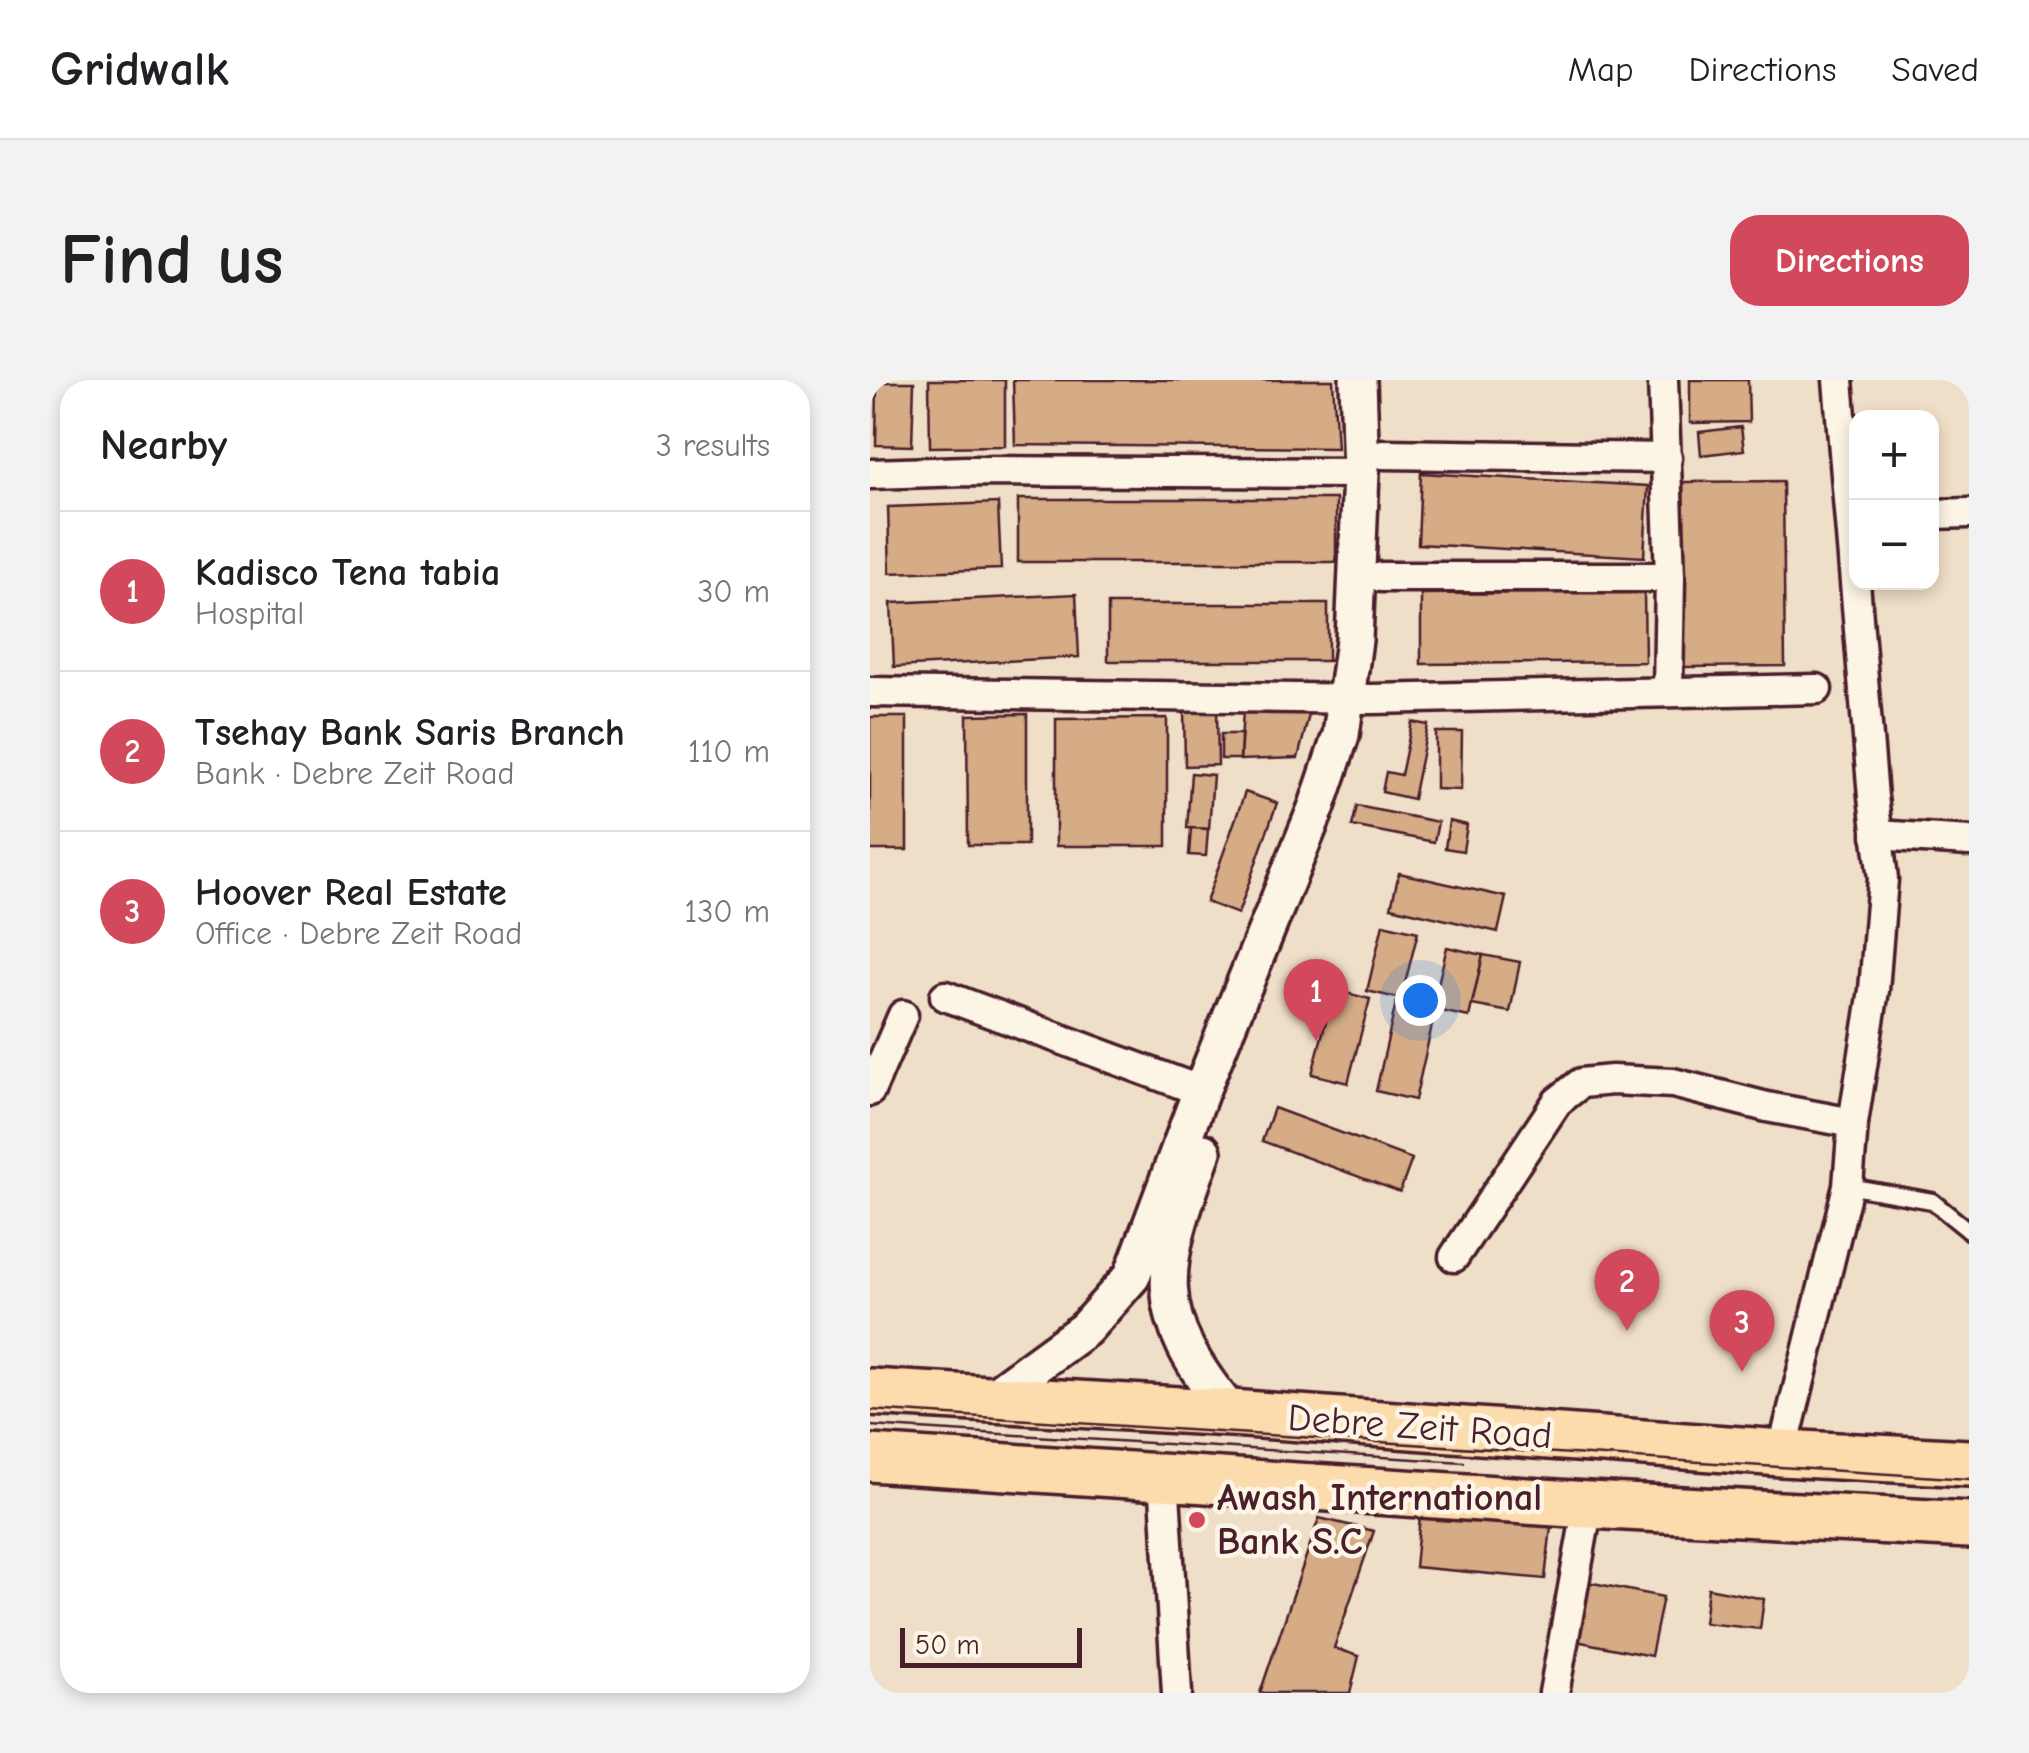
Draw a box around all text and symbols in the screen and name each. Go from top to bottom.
text: Gridwalk [50,42,229,97]
text: Map [1568,49,1634,90]
text: Directions [1689,49,1837,90]
text: Saved [1892,49,1979,90]
button: Directions [1730,215,1969,306]
text: Find us [60,220,283,301]
map controls [1849,410,1939,590]
button: + [1849,410,1939,500]
text: Nearby [100,421,227,470]
text: 3 results [656,427,770,464]
button: − [1849,500,1939,590]
text: Kadisco Tena tabia [195,551,500,595]
text: 1 [126,573,139,610]
text: 30 m [697,573,770,610]
text: Hospital [195,595,304,632]
text: Tsehay Bank Saris Branch [195,711,625,755]
text: 2 [125,733,140,770]
text: 110 m [688,733,770,770]
text: Bank · Debre Zeit Road [195,755,515,792]
text: Hoover Real Estate [195,871,507,915]
text: 3 [125,893,140,930]
text: 130 m [684,893,770,930]
text: Office · Debre Zeit Road [195,915,522,952]
pin: 1 [1284,958,1348,1041]
your location [1395,975,1446,1026]
pin: 2 [1594,1248,1660,1331]
pin: 3 [1710,1290,1774,1372]
street label: Debre Zeit Road [1286,1396,1554,1458]
place label: Awash International Bank S.C [1217,1476,1542,1564]
marker: Awash International Bank S.C [1186,1509,1208,1531]
scale bar [900,1623,1082,1668]
text: 50 m [915,1629,980,1661]

